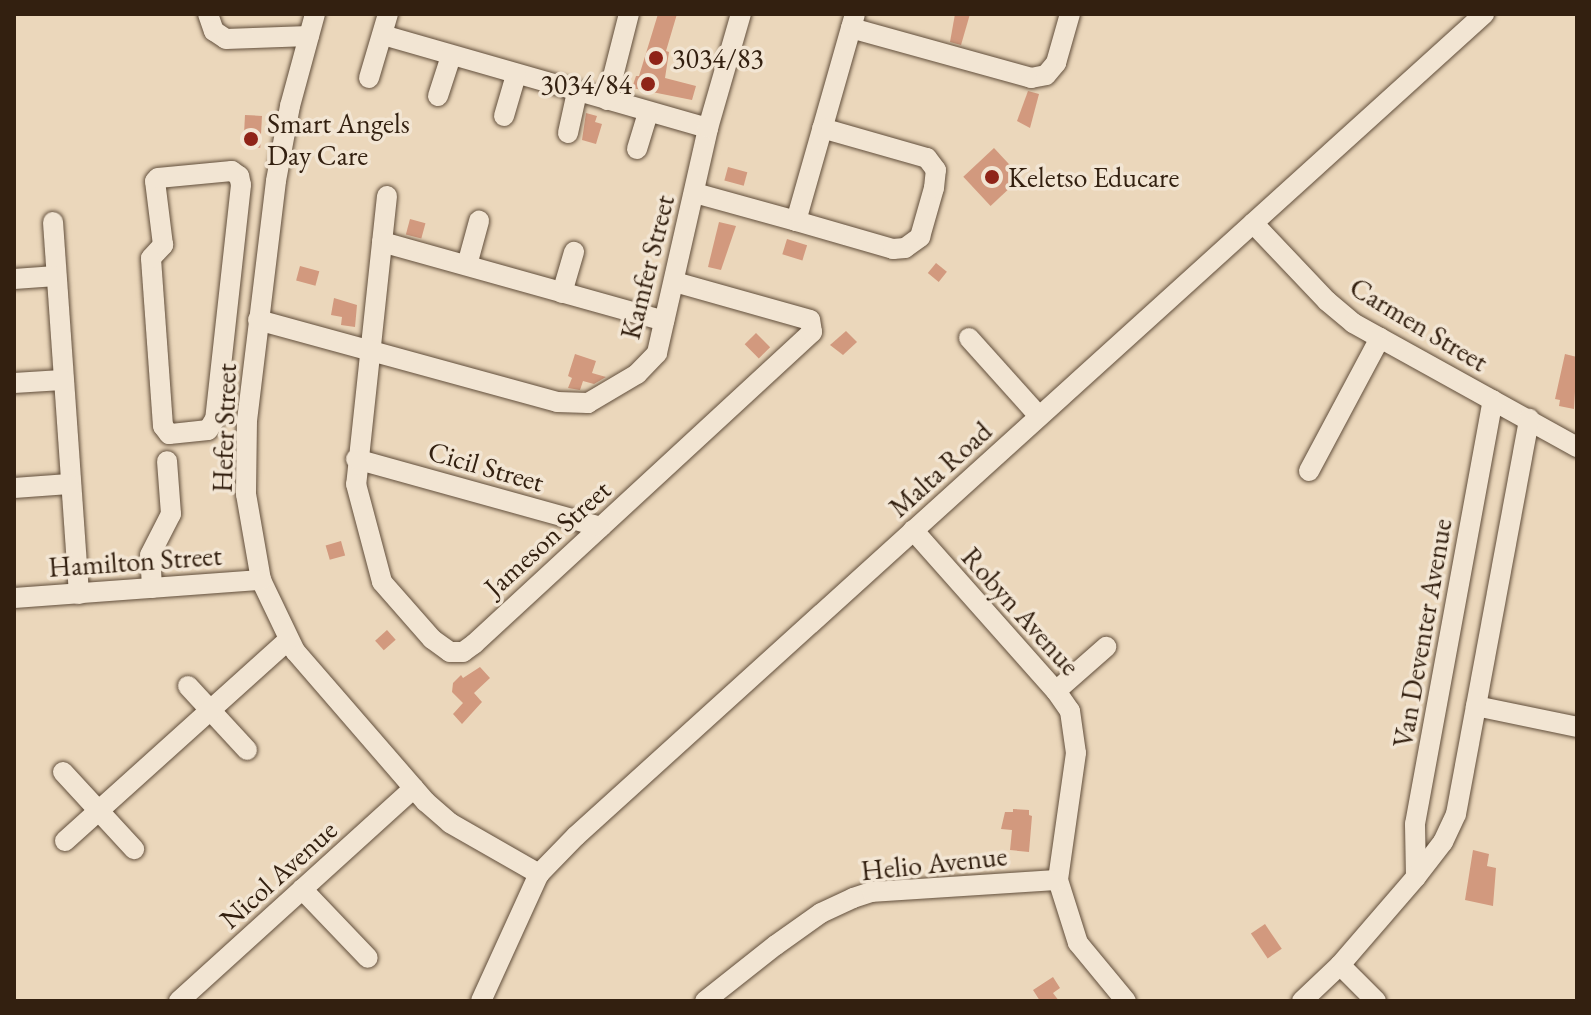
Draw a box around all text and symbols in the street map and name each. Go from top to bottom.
place label: 3034/83 [672,41,764,75]
marker: 3034/83 [647,49,665,67]
place label: 3034/84 [540,67,632,101]
marker: 3034/84 [639,75,657,93]
place label: Smart Angels Day Care [267,106,410,172]
marker: Smart Angels Day Care [242,130,260,148]
place label: Keletso Educare [1008,160,1179,194]
marker: Keletso Educare [983,168,1001,186]
street label: Kamfer Street [613,191,681,343]
street label: Carmen Street [1344,270,1494,378]
street label: Hefer Street [205,363,243,493]
street label: Malta Road [882,414,998,524]
street label: Cicil Street [424,433,548,499]
street label: Jameson Street [477,473,617,603]
street label: Van Deventer Avenue [1385,516,1459,750]
street label: Hamilton Street [47,538,223,584]
street label: Robyn Avenue [955,540,1087,682]
street label: Nicol Avenue [213,813,343,935]
street label: Helio Avenue [859,839,1009,887]

